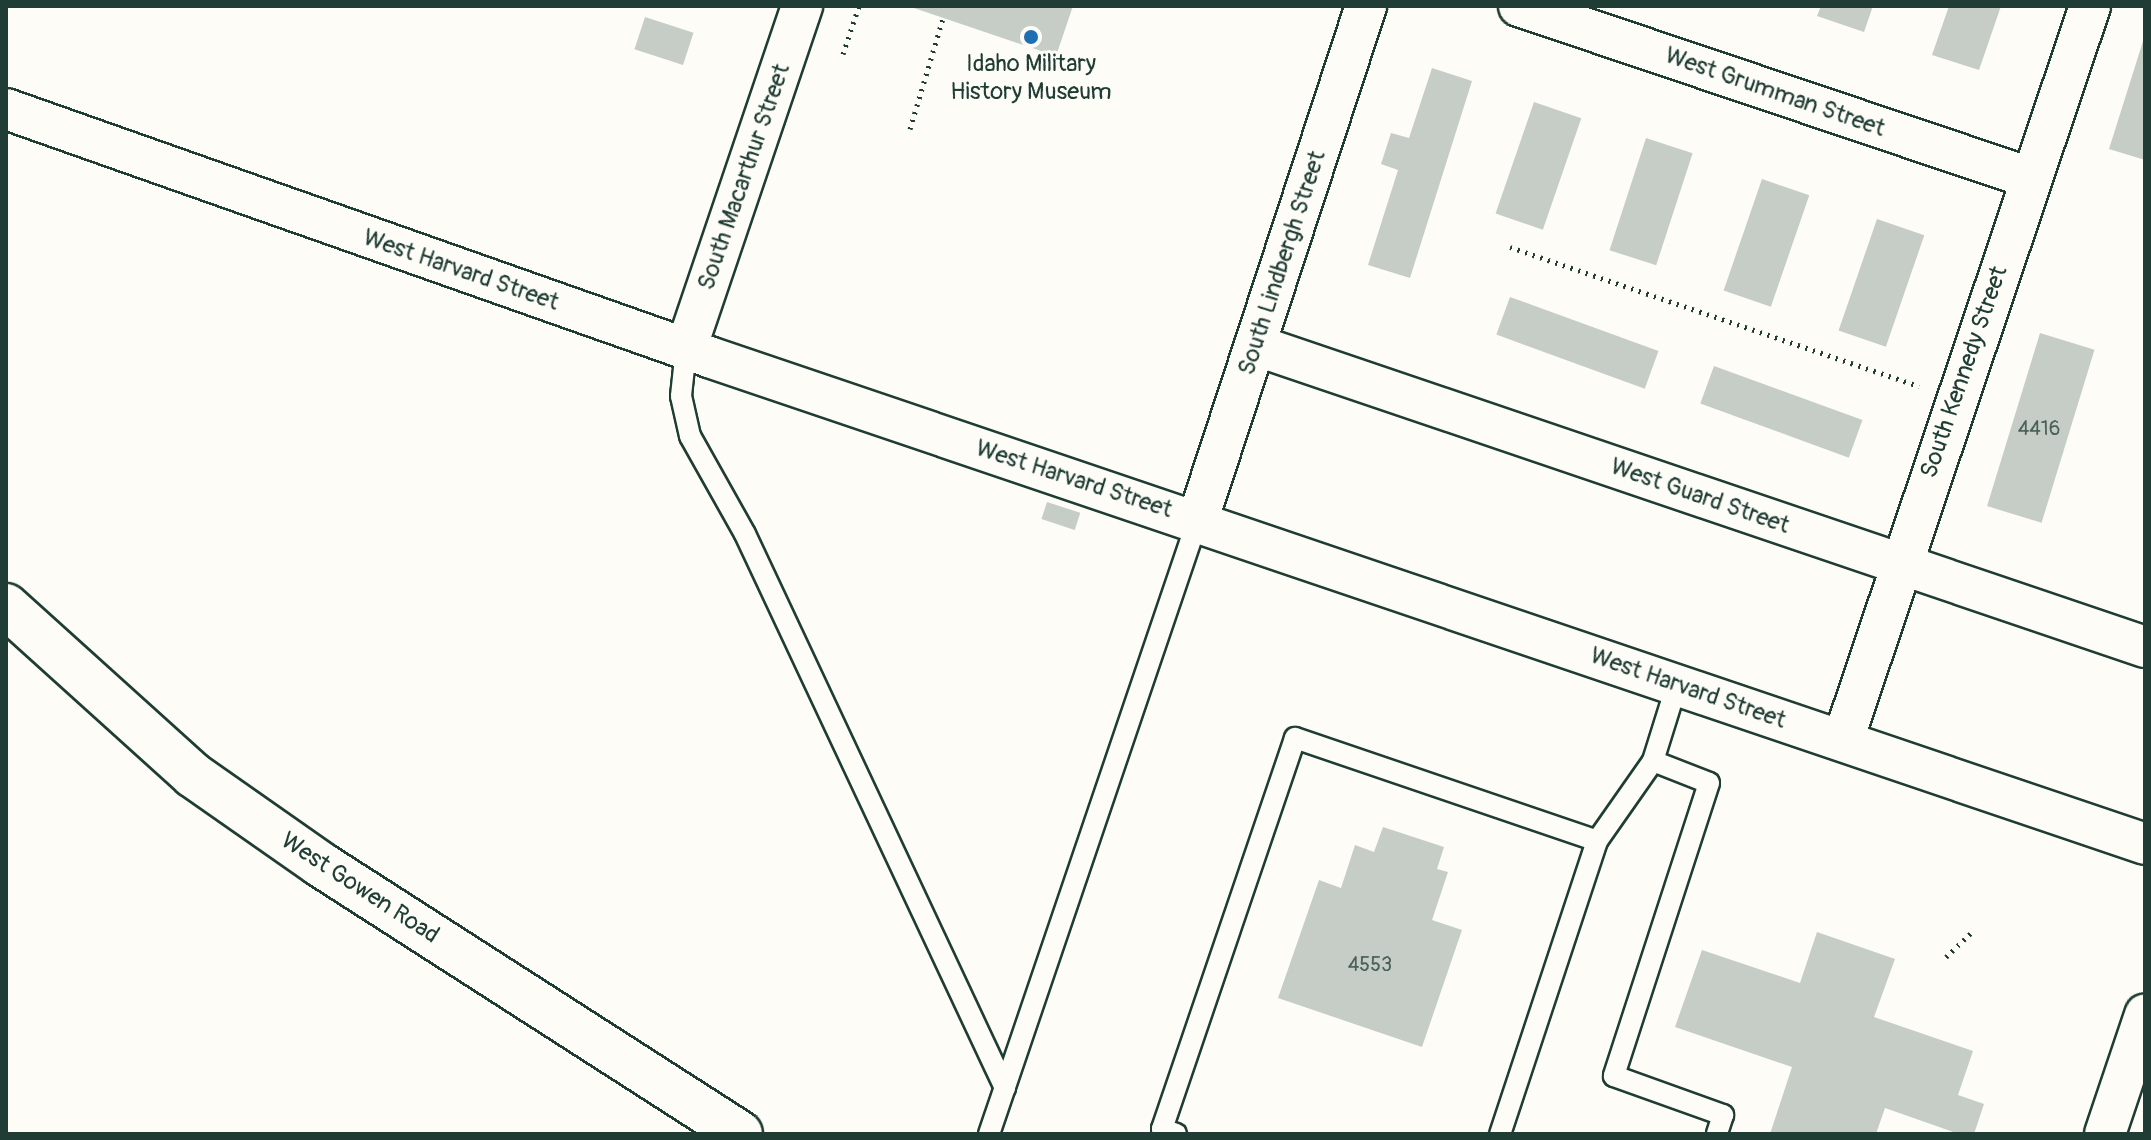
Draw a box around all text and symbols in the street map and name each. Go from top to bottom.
marker: Idaho Military History Museum [1022,28,1040,46]
street label: West Grumman Street [1661,41,1889,143]
place label: Idaho Military History Museum [950,50,1112,106]
street label: South Macarthur Street [692,60,796,294]
street label: South Lindbergh Street [1232,147,1332,379]
street label: West Harvard Street [359,223,563,317]
street label: South Kennedy Street [1914,262,2014,482]
house number: 4416 [2018,416,2060,440]
street label: West Harvard Street [972,434,1176,524]
street label: West Guard Street [1607,452,1793,540]
street label: West Harvard Street [1586,641,1790,735]
street label: West Gowen Road [276,826,444,950]
house number: 4553 [1348,952,1392,976]

